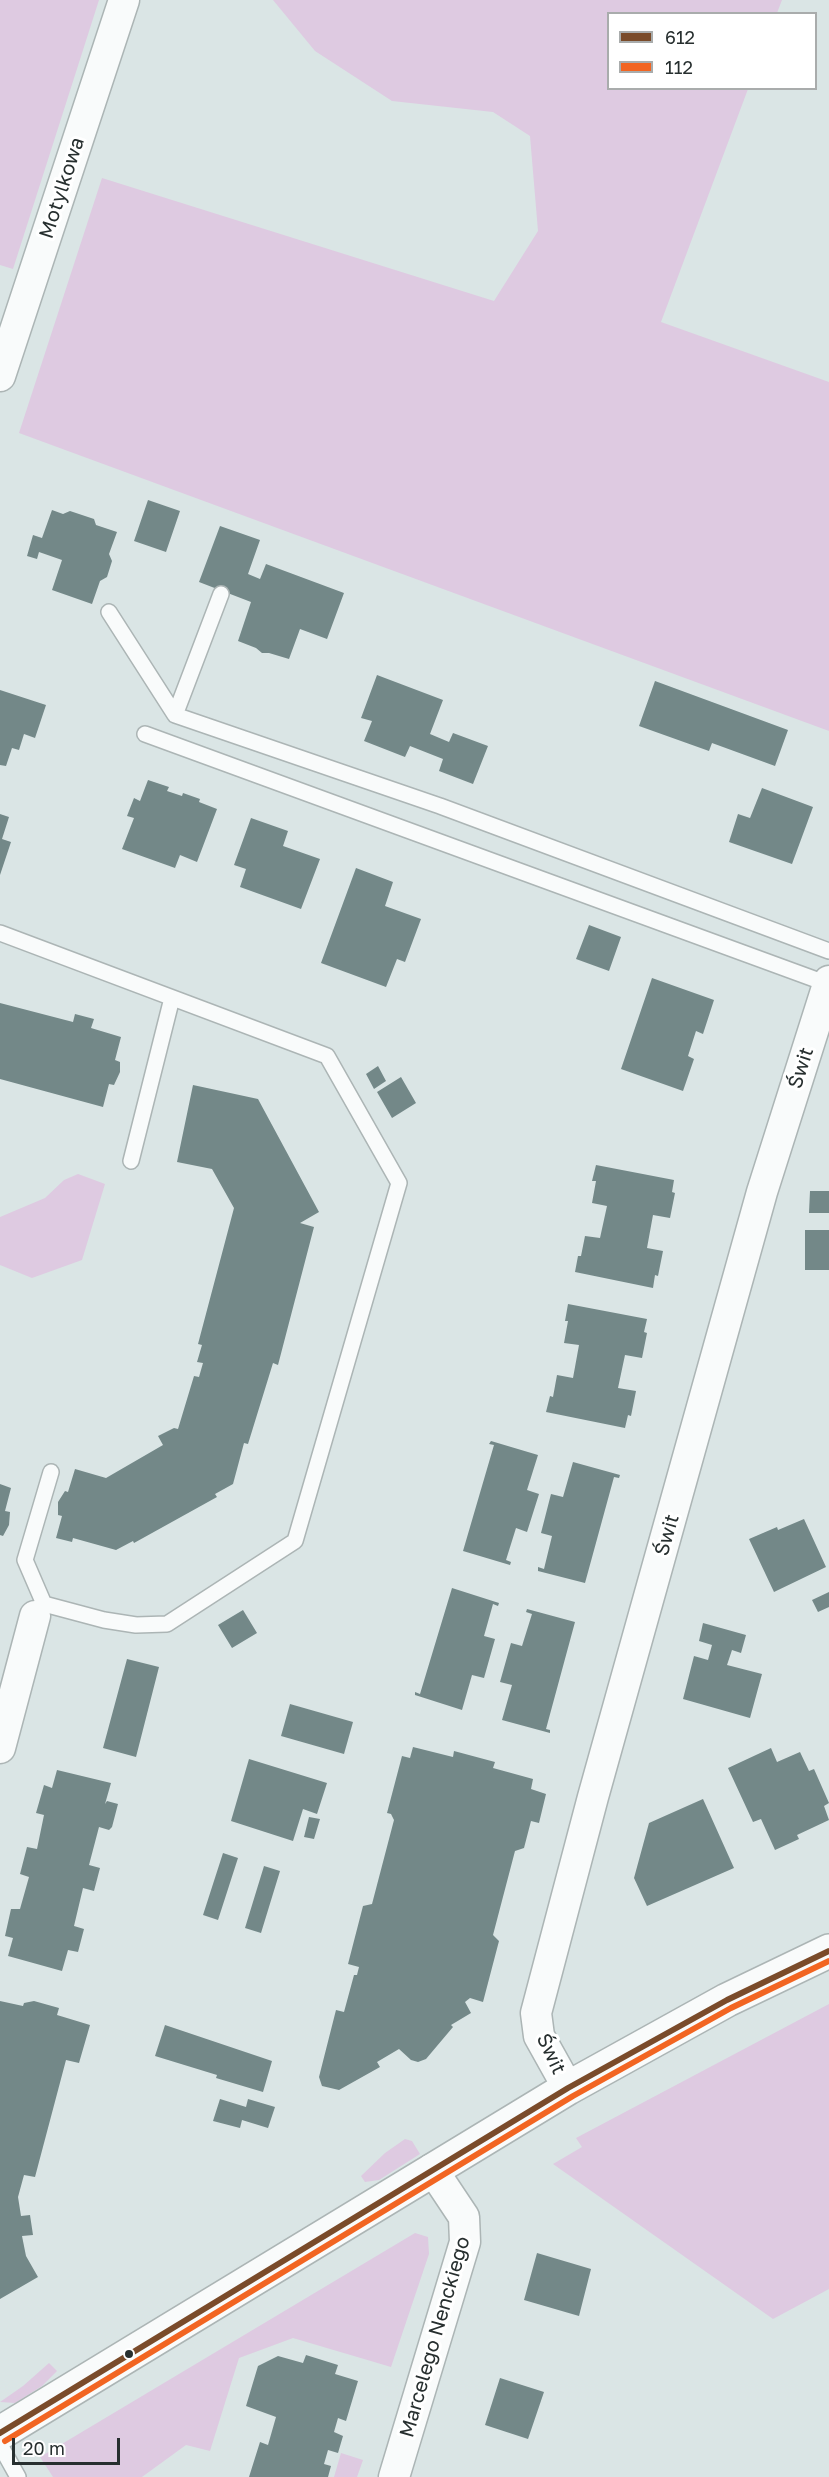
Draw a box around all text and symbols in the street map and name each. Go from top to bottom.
legend [607,12,817,90]
text: 612 [665,26,695,48]
text: 112 [665,56,693,78]
street label: Motylkowa [34,134,90,242]
street label: Świt [783,1044,819,1092]
street label: Świt [650,1511,684,1559]
street label: Świt [531,2030,571,2078]
street label: Marcelego Nenckiego [395,2234,475,2440]
unlabelled marker [123,2348,135,2360]
scale bar [15,2426,123,2464]
text: 20 m [23,2437,65,2459]

